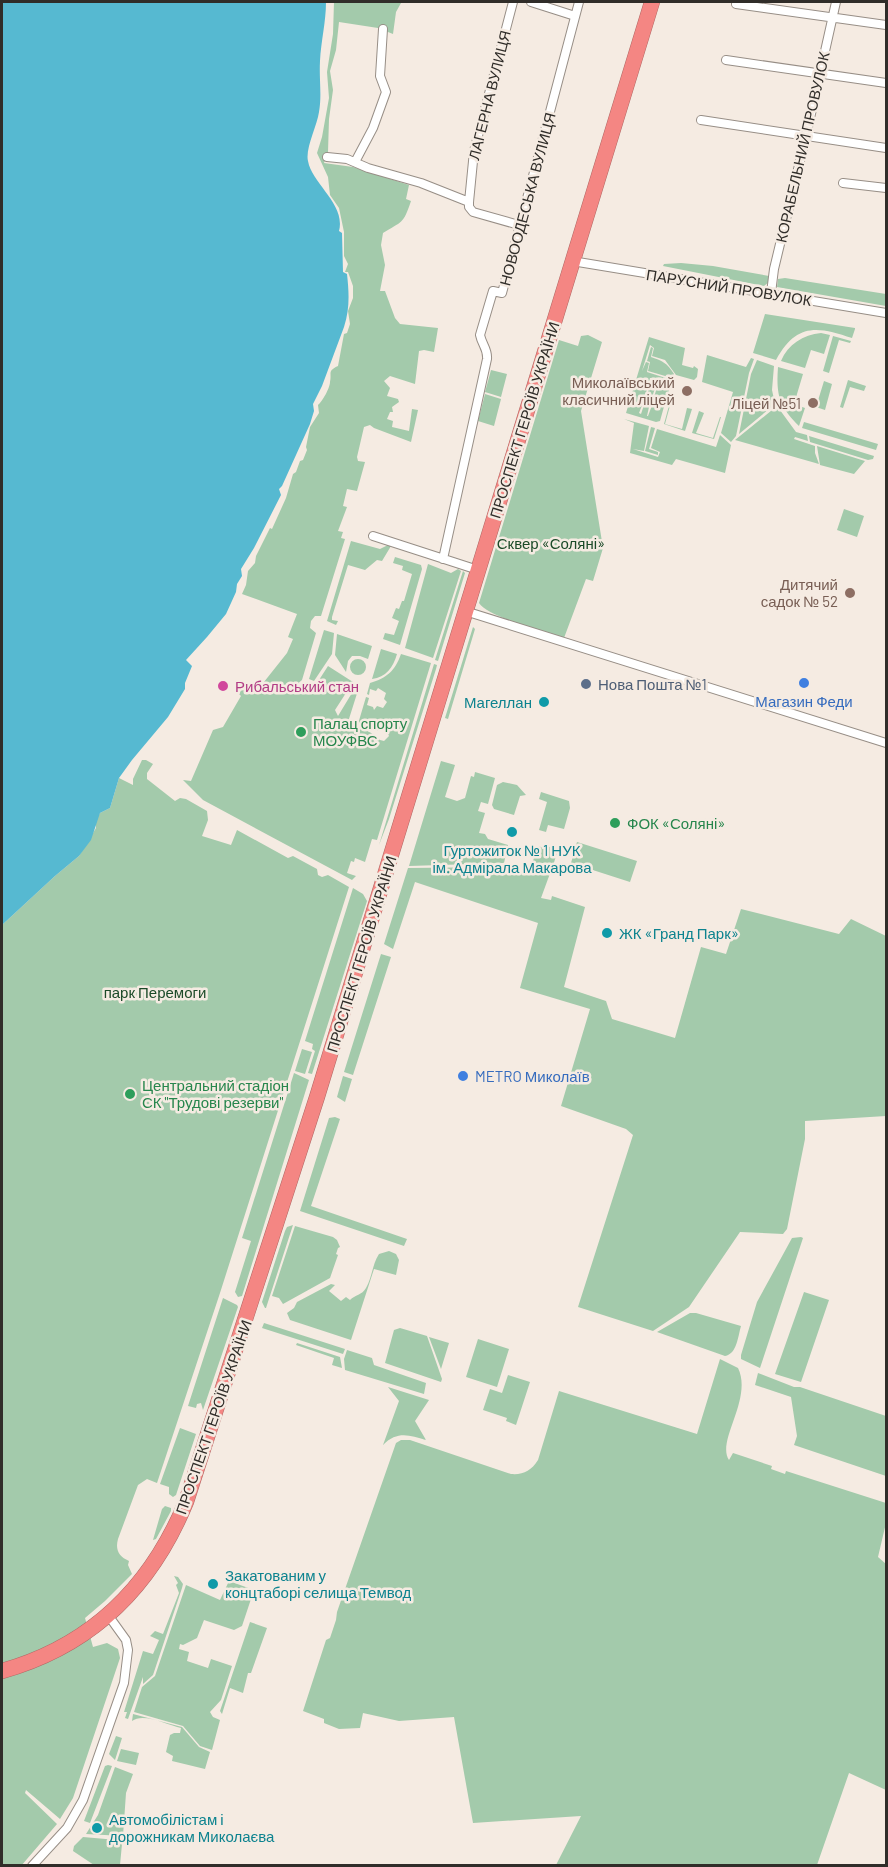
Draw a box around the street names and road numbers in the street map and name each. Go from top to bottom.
street label: ЛАГЕРНА ВУЛИЦЯ [464,28,514,162]
street label: КОРАБЕЛЬНИЙ ПРОВУЛОК [771,50,833,244]
street label: НОВООДЕСЬКА ВУЛИЦЯ [495,110,559,288]
street label: ПАРУСНИЙ ПРОВУЛОК [645,265,813,309]
street label: ПРОСПЕКТ ГЕРОЇВ УКРАЇНИ [486,320,562,520]
street label: ПРОСПЕКТ ГЕРОЇВ УКРАЇНИ [323,854,399,1054]
street label: ПРОСПЕКТ ГЕРОЇВ УКРАЇНИ [171,1317,255,1517]

